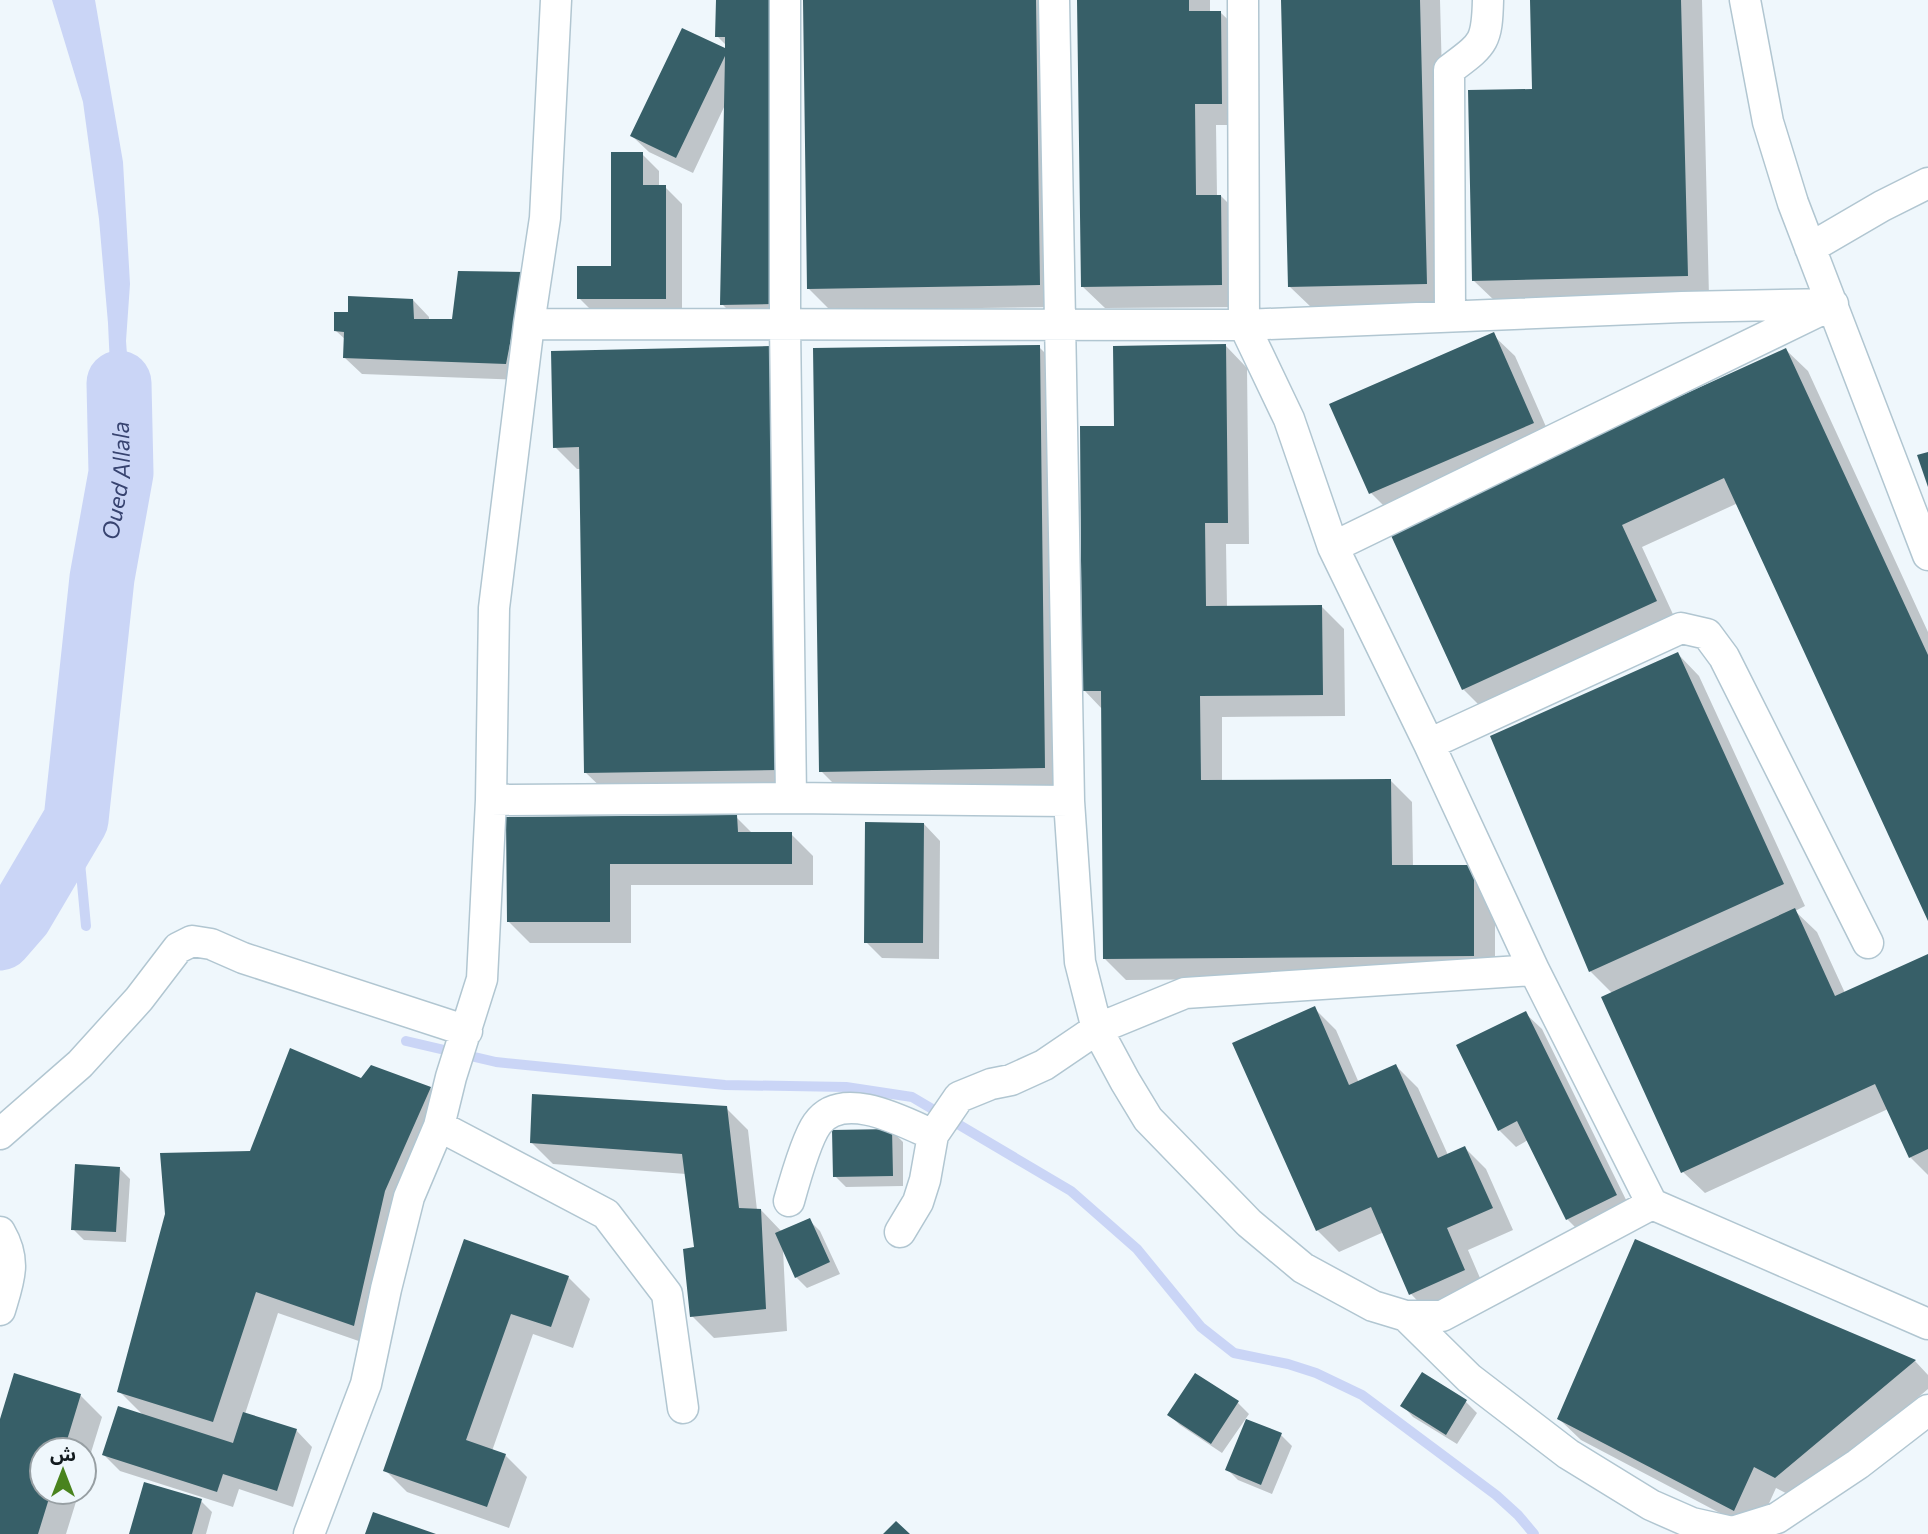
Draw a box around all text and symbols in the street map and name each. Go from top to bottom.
water label: Oued Allala [95,421,135,542]
north arrow [28,1436,98,1506]
text: ش [50,1442,76,1465]

